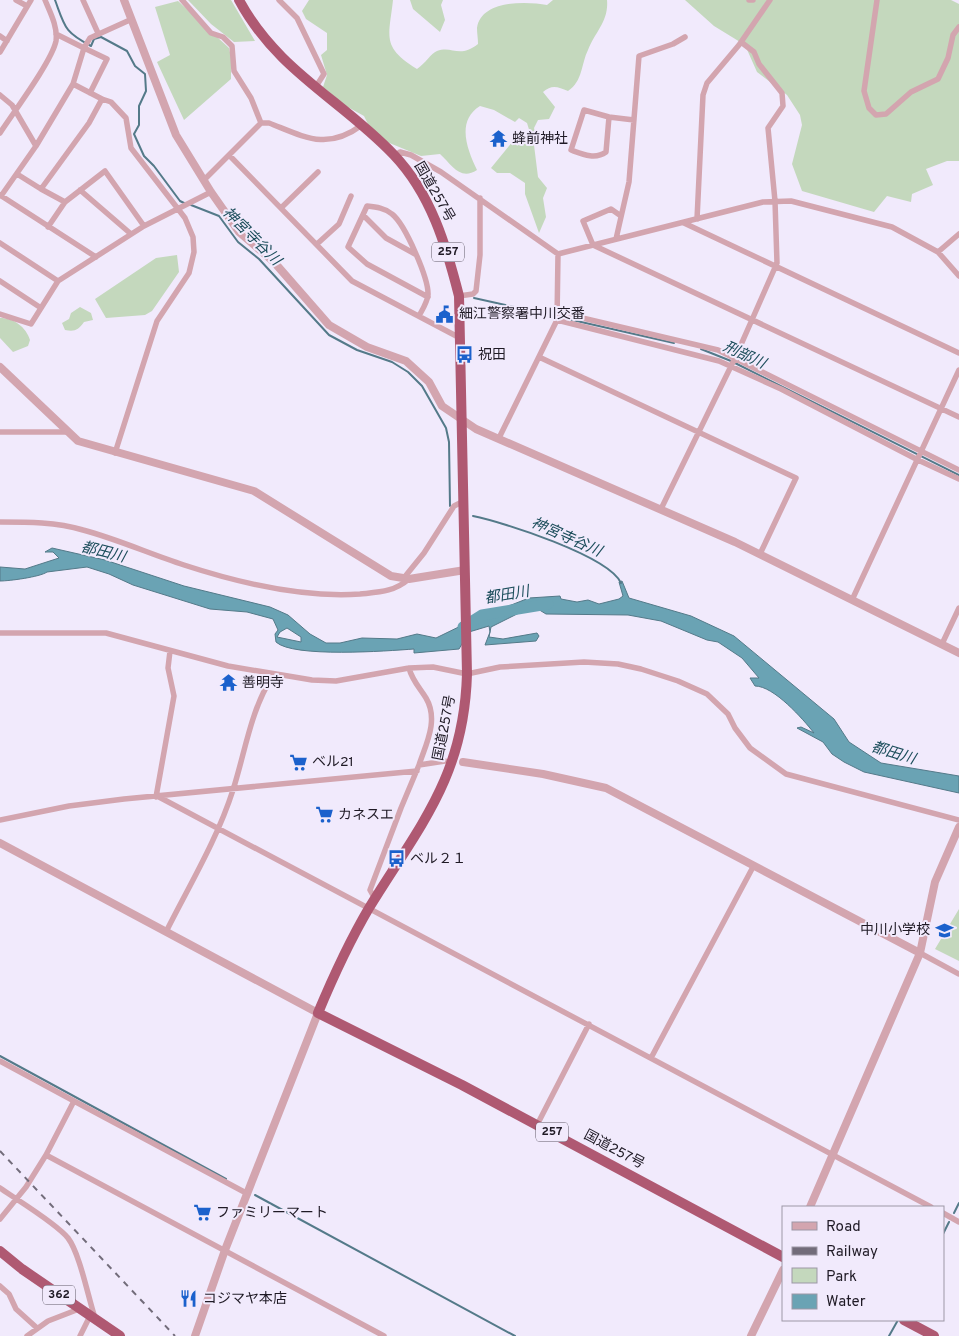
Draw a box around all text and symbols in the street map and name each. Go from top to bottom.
temple icon: 蜂前神社 [488,129,508,149]
place label: 蜂前神社 [512,130,568,148]
street label: 国道257号 [410,159,458,225]
water label: 神宮寺谷川 [218,204,286,272]
road number: 257 [432,242,464,262]
public building icon: 細江警察署中川交番 [435,304,455,324]
place label: 細江警察署中川交番 [459,306,585,323]
water label: 刑部川 [720,338,770,375]
bus stop icon: 祝田 [454,345,474,365]
place label: 祝田 [478,347,506,364]
water label: 神宮寺谷川 [528,514,606,563]
water label: 都田川 [79,538,129,568]
water label: 都田川 [483,582,533,609]
temple icon: 善明寺 [218,673,238,693]
place label: 善明寺 [242,675,284,692]
street label: 国道257号 [430,694,460,762]
water label: 都田川 [869,738,919,770]
supermarket icon: ベル21 [288,752,308,772]
place label: ベル21 [312,754,354,771]
supermarket icon: カネスエ [314,805,334,825]
place label: カネスエ [338,807,394,824]
bus stop icon: ベル２１ [386,849,406,869]
place label: ベル２１ [410,851,466,868]
school or university icon: 中川小学校 [934,920,954,940]
place label: 中川小学校 [860,922,930,939]
road number: 257 [536,1122,568,1142]
street label: 国道257号 [581,1127,647,1173]
supermarket icon: ファミリーマート [192,1203,212,1223]
place label: ファミリーマート [216,1205,328,1222]
legend [782,1206,944,1321]
text: Road [826,1218,861,1237]
text: Railway [826,1243,878,1262]
text: Park [826,1268,857,1287]
road number: 362 [43,1286,75,1304]
restaurant icon: コジマヤ本店 [179,1289,199,1309]
place label: コジマヤ本店 [203,1291,287,1308]
text: Water [826,1293,866,1312]

